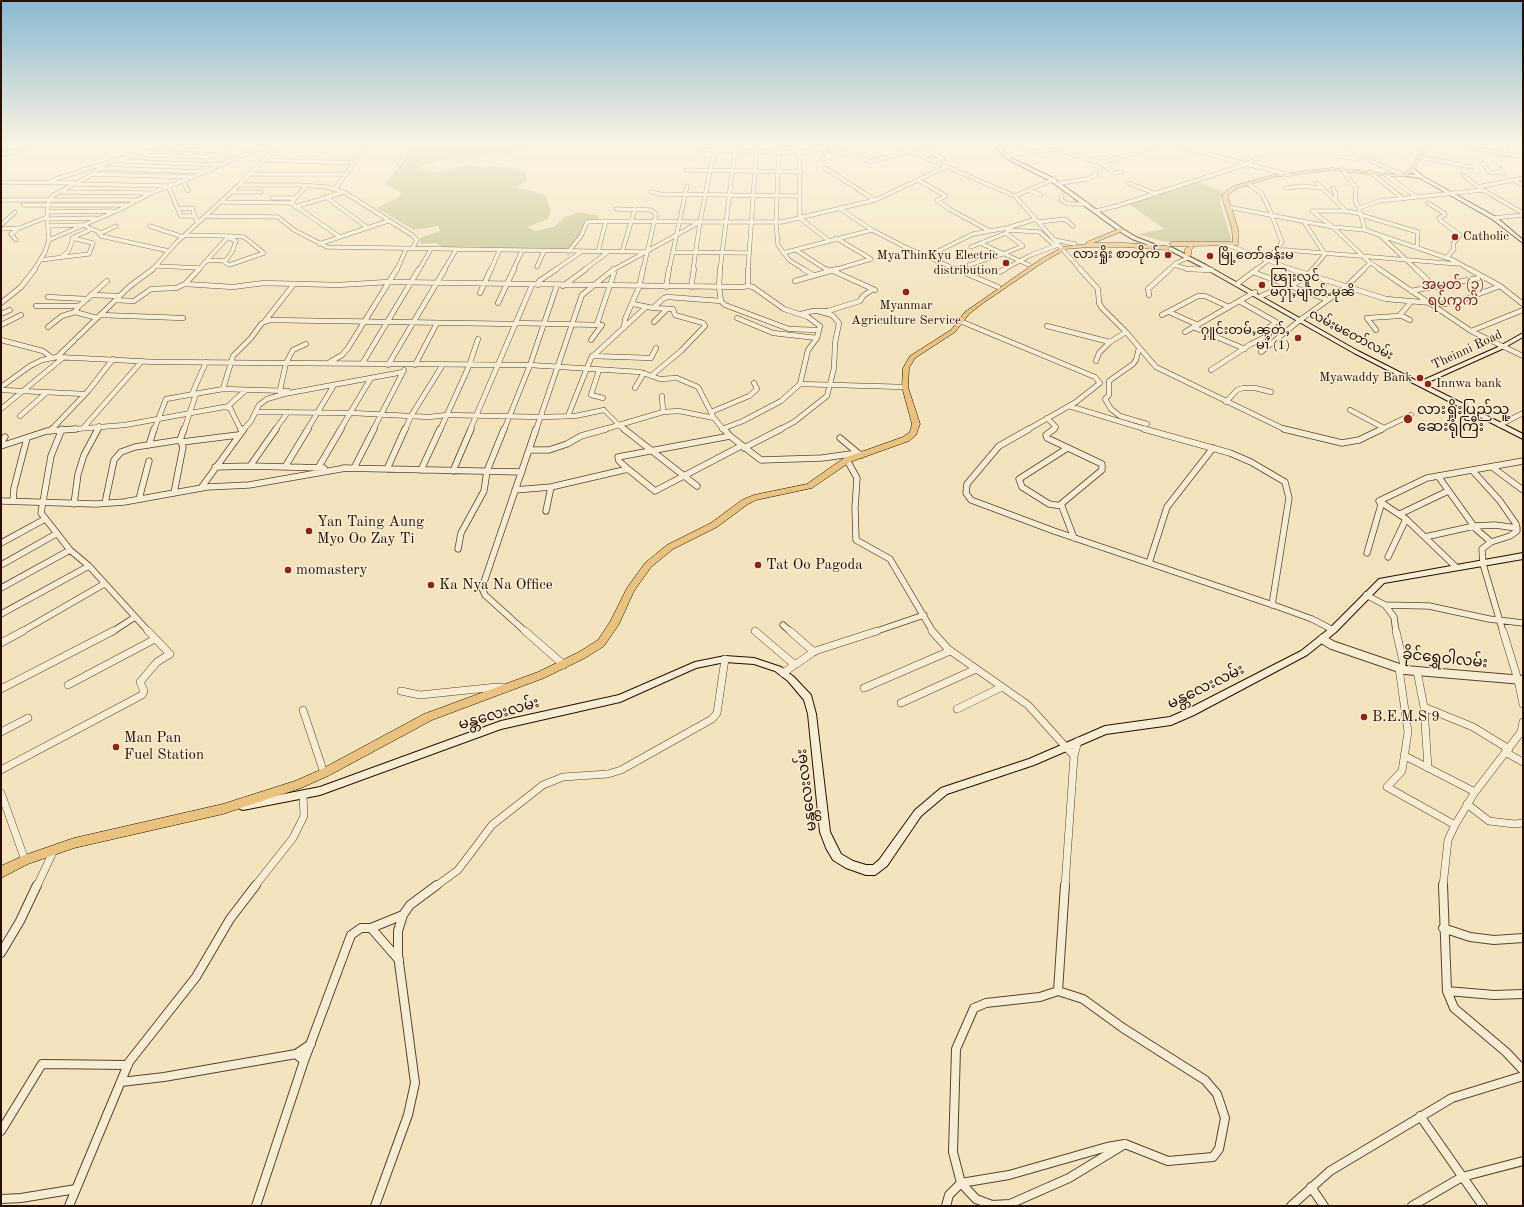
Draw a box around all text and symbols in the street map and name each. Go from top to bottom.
place label: Catholic [1463,229,1509,245]
marker: Catholic [1450,232,1460,242]
place label: လားရှိုး စာတိုက် [1073,247,1160,263]
place label: MyaThinKyu Electric distribution [877,248,998,279]
place label: မြို့တော်ခန်းမ [1218,248,1294,264]
marker: လားရှိုး စာတိုက် [1163,250,1173,260]
marker: မြို့တော်ခန်းမ [1205,251,1215,261]
marker: MyaThinKyu Electric distribution [1001,258,1011,268]
place label: ၽြႃးလူင် မႁႃႇမျၢတ်ႉမုၼိ [1270,270,1355,301]
district label: အမှတ် (၃) ရပ်ကွက် [1421,277,1485,310]
marker: ၽြႃးလူင် မႁႃႇမျၢတ်ႉမုၼိ [1257,280,1267,290]
marker: Myanmar Agriculture Service [901,287,911,297]
place label: Myanmar Agriculture Service [851,298,961,329]
street label: လမ်းမတော်လမ်း [1306,306,1396,364]
place label: ႁူင်းတမ်ႇၼူတ်ႇ မၢႆ (1) [1201,323,1290,354]
street label: Theinni Road [1429,327,1505,373]
marker: ႁူင်းတမ်ႇၼူတ်ႇ မၢႆ (1) [1293,333,1303,343]
place label: Myawaddy Bank [1319,370,1412,386]
marker: Myawaddy Bank [1415,373,1425,383]
place label: Innwa bank [1436,376,1502,392]
marker: Innwa bank [1423,379,1433,389]
place label: လားရှိုးပြည်သူ့ ဆေးရုံကြီး [1417,401,1510,436]
marker: လားရှိုးပြည်သူ့ ဆေးရုံကြီး [1402,413,1414,425]
place label: Yan Taing Aung Myo Oo Zay Ti [317,513,424,548]
marker: Yan Taing Aung Myo Oo Zay Ti [304,526,314,536]
place label: Tat Oo Pagoda [766,556,863,574]
marker: Tat Oo Pagoda [753,560,763,570]
place label: momastery [296,561,367,579]
marker: momastery [283,565,293,575]
place label: Ka Nya Na Office [439,576,553,594]
marker: Ka Nya Na Office [426,580,436,590]
street label: ခိုင်ရွှေဝါလမ်း [1401,646,1489,672]
street label: မန္တလေးလမ်း [1165,661,1247,713]
street label: မန္တလေးလမ်း [457,694,541,734]
place label: B.E.M.S 9 [1372,708,1440,726]
marker: B.E.M.S 9 [1359,712,1369,722]
place label: Man Pan Fuel Station [124,729,204,764]
marker: Man Pan Fuel Station [111,742,121,752]
street label: မန္တလေးလမ်း [793,748,821,832]

